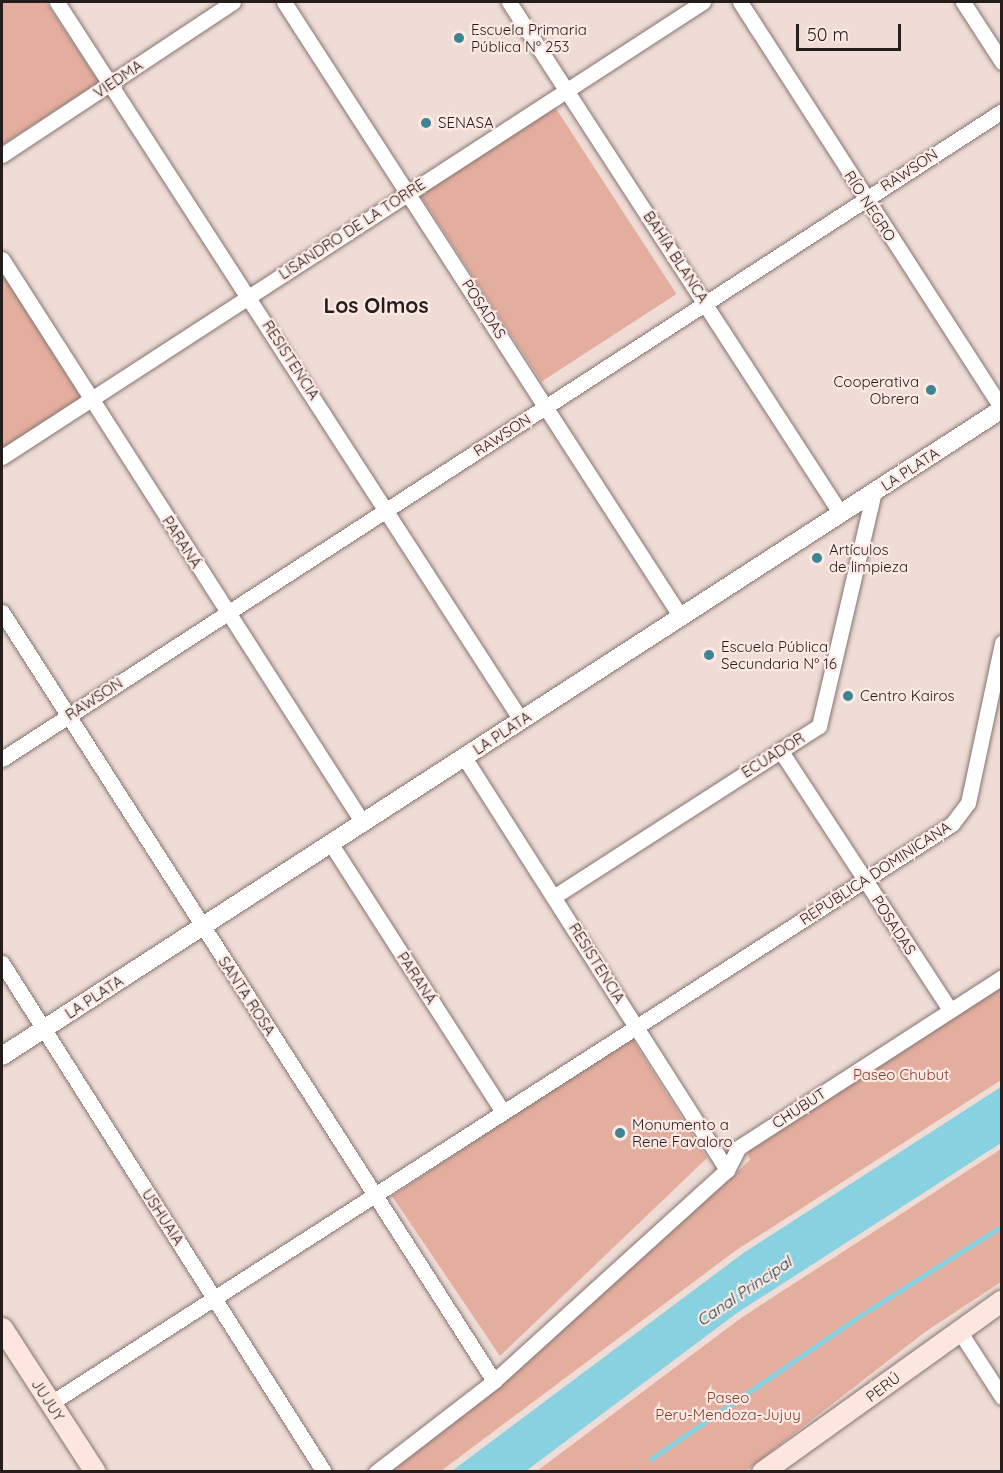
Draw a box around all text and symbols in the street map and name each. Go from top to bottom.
scale bar [799,12,904,50]
place label: Escuela Primaria Pública N° 253 [471,20,587,55]
text: 50 m [807,23,849,46]
marker: Escuela Primaria Pública N° 253 [452,31,466,45]
street label: VIEDMA [90,56,146,102]
place label: SENASA [438,114,494,132]
marker: SENASA [419,116,433,130]
street label: RAWSON [877,145,941,195]
street label: RÍO NEGRO [840,167,900,245]
street label: LISANDRO DE LA TORRE [275,175,429,283]
street label: BAHÍA BLANCA [640,208,712,306]
street label: POSADAS [458,276,510,342]
district label: Los Olmos [323,292,429,318]
street label: RESISTENCIA [259,317,323,403]
place label: Cooperativa Obrera [834,372,919,407]
marker: Cooperativa Obrera [924,383,938,397]
street label: RAWSON [470,410,534,460]
street label: LA PLATA [878,444,942,494]
street label: PARANÁ [159,513,205,571]
place label: Artículos de limpieza [829,540,908,575]
marker: Artículos de limpieza [810,551,824,565]
place label: Escuela Pública Secundaria N° 16 [721,637,837,672]
marker: Escuela Pública Secundaria N° 16 [702,648,716,662]
street label: RAWSON [62,674,126,724]
place label: Centro Kairos [860,687,955,705]
marker: Centro Kairos [841,689,855,703]
street label: LA PLATA [470,708,534,758]
street label: ECUADOR [738,729,808,781]
street label: REPUBLICA DOMINICANA [796,817,954,929]
street label: POSADAS [868,892,920,958]
street label: RESISTENCIA [565,920,629,1006]
street label: PARANÁ [394,949,440,1007]
street label: SANTA ROSA [215,953,279,1039]
street label: LA PLATA [62,972,126,1022]
park label: Paseo Chubut [853,1066,949,1084]
street label: CHUBUT [769,1084,829,1132]
place label: Monumento a Rene Favaloro [632,1115,733,1150]
marker: Monumento a Rene Favaloro [613,1126,627,1140]
street label: USHUAIA [138,1185,188,1249]
water label: Canal Principal [693,1252,795,1330]
street label: PERÚ [862,1368,904,1406]
street label: JUJUY [28,1376,68,1424]
park label: Paseo Peru-Mendoza-Jujuy [655,1388,801,1423]

